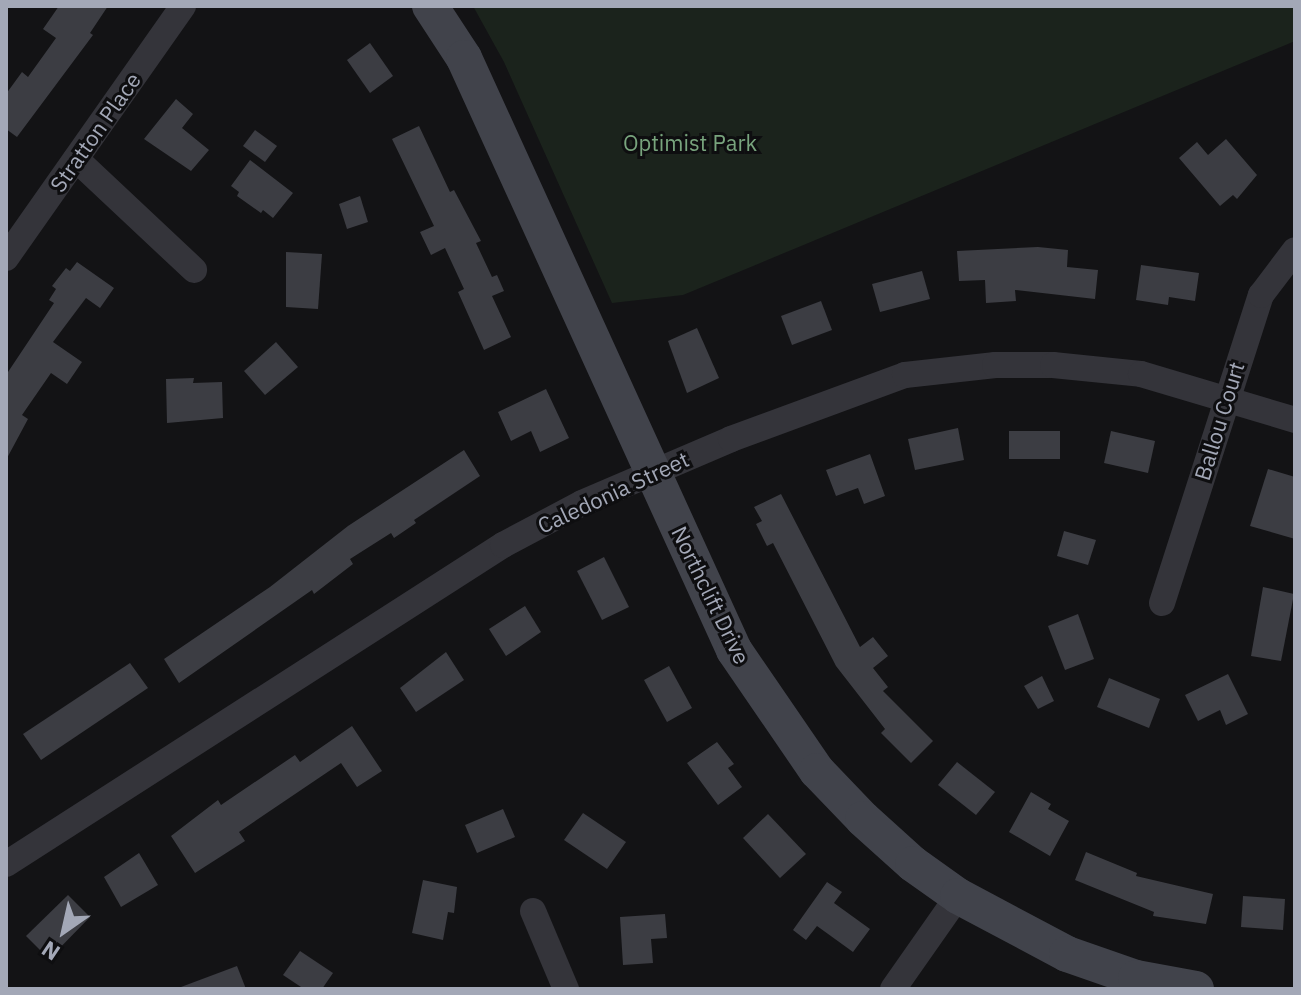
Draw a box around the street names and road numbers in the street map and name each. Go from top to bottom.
street label: Stratton Place [44,67,146,197]
street label: Ballou Court [1188,359,1250,483]
street label: Caledonia Street [533,445,693,539]
street label: Northclift Drive [666,522,756,668]

